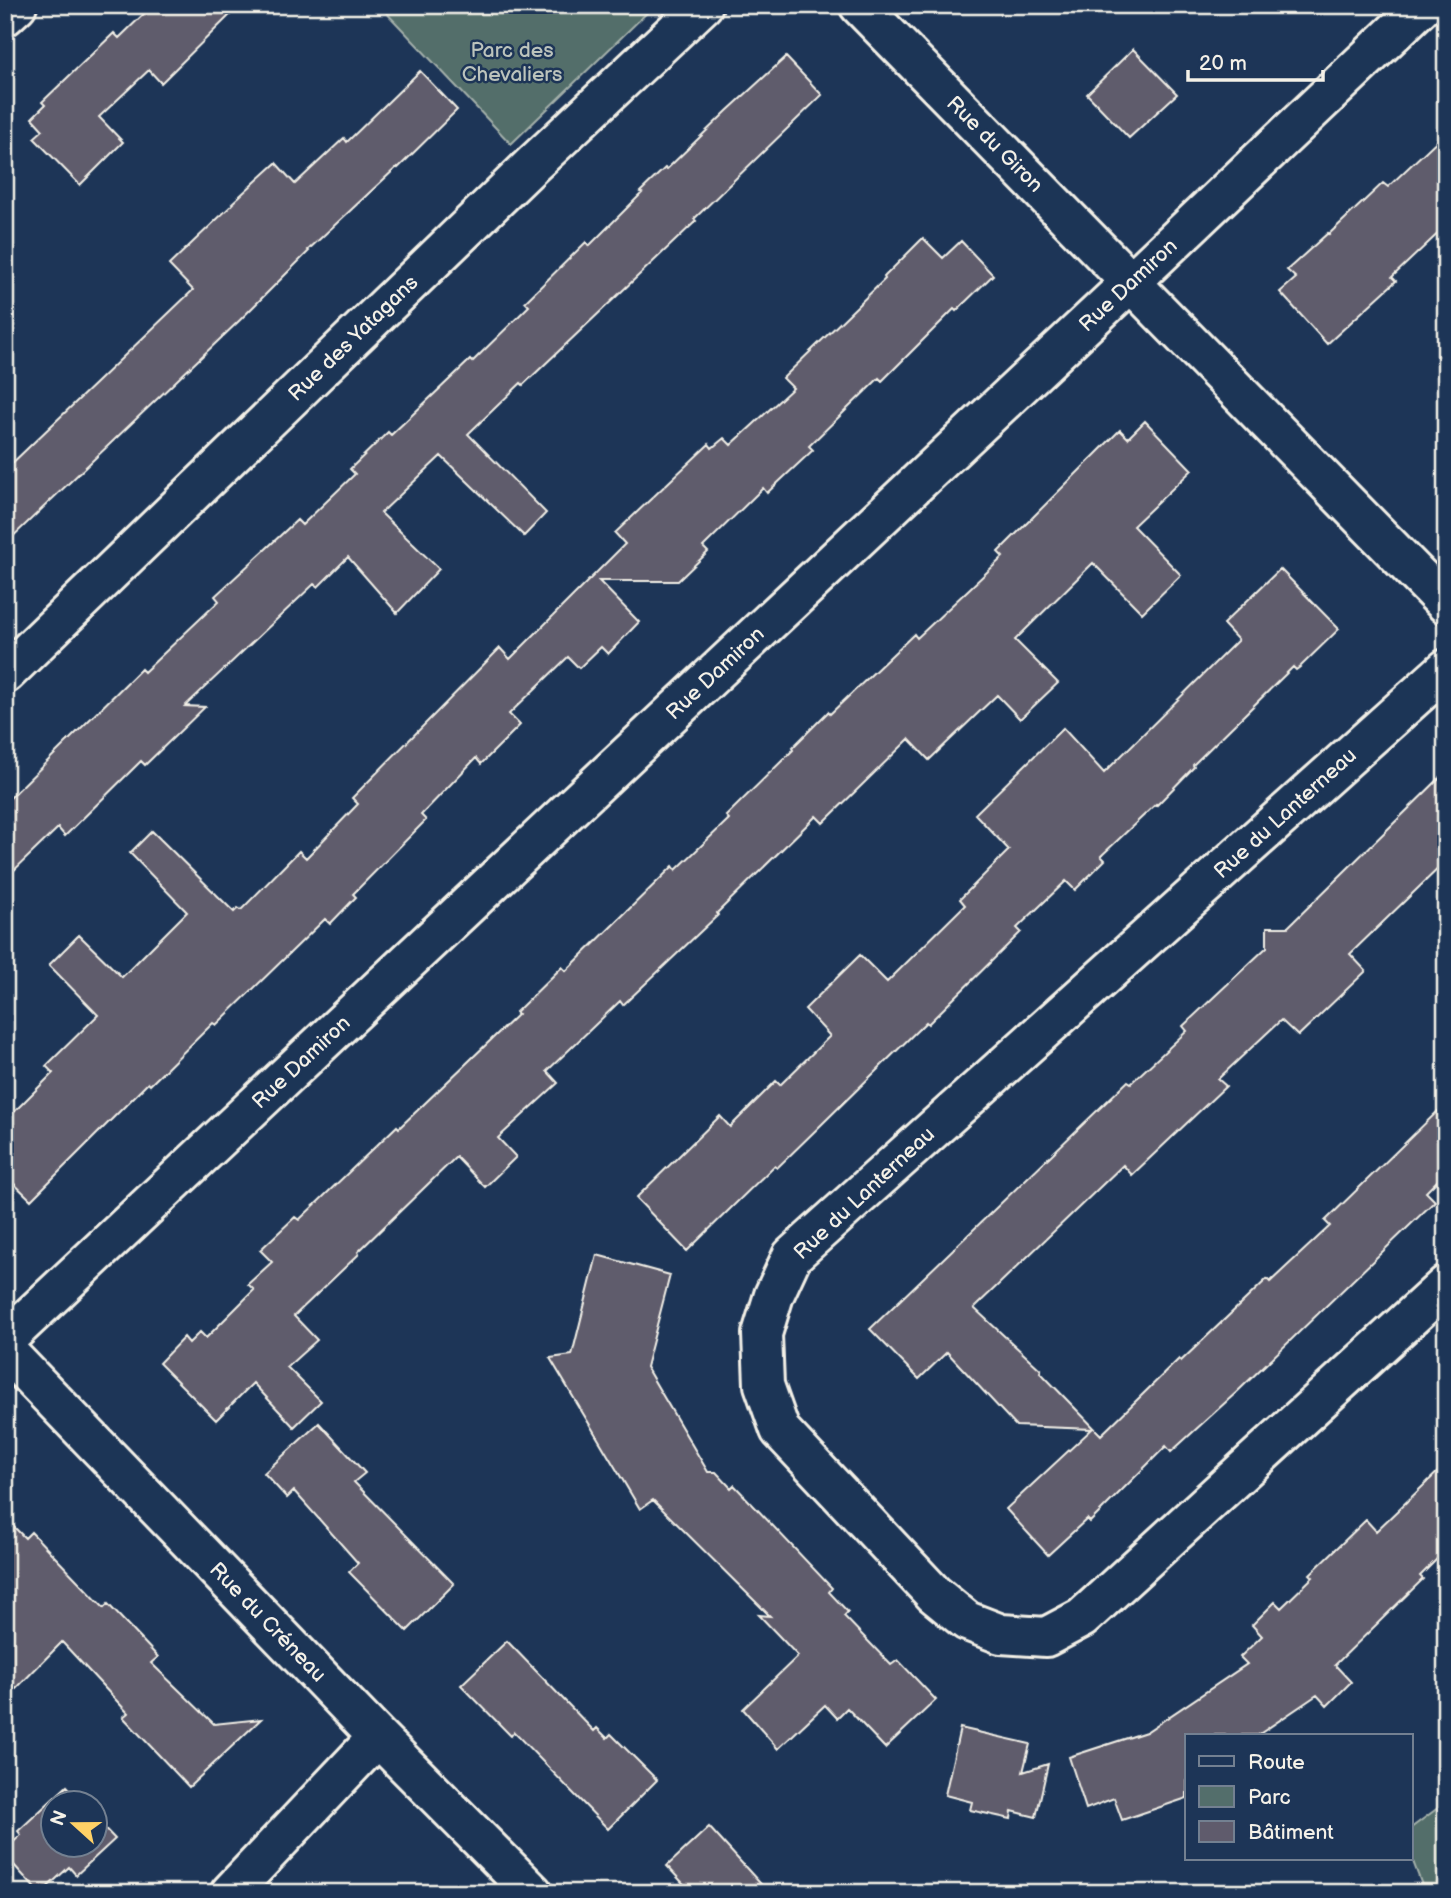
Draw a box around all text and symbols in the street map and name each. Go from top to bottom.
park label: Parc des Chevaliers [462,38,562,87]
scale bar [1188,38,1323,82]
text: 20 m [1199,51,1247,76]
street label: Rue du Giron [941,91,1048,198]
street label: Rue Damiron [1074,234,1183,337]
street label: Rue des Yatagans [283,270,423,407]
street label: Rue Damiron [661,622,770,725]
street label: Rue du Lanterneau [1209,743,1362,884]
street label: Rue Damiron [247,1011,356,1114]
street label: Rue du Lanterneau [789,1122,940,1265]
street label: Rue du Créneau [204,1557,331,1687]
legend [1185,1734,1412,1860]
text: Route [1248,1750,1305,1775]
text: Parc [1248,1785,1291,1810]
north arrow [38,1790,108,1860]
text: N [46,1808,73,1829]
text: Bâtiment [1248,1820,1334,1845]

